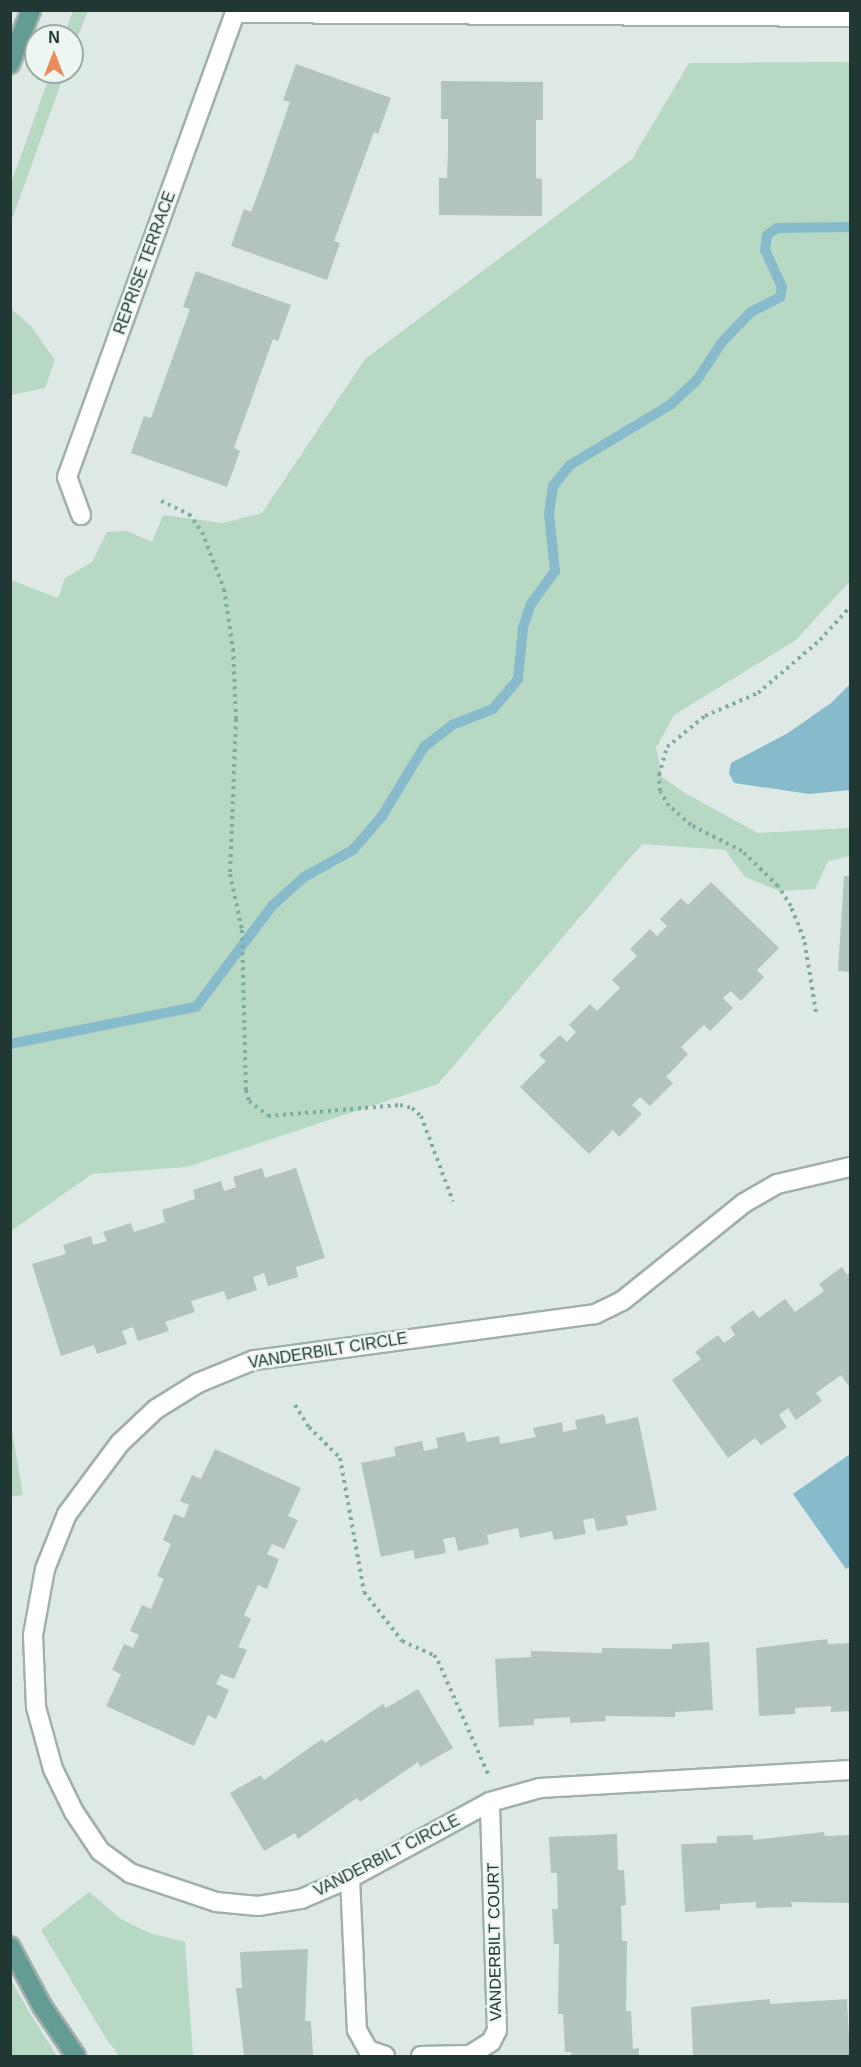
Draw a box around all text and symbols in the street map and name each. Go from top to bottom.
north arrow [24,24,84,84]
text: N [48,29,60,46]
street label: REPRISE TERRACE [110,189,180,337]
street label: VANDERBILT CIRCLE [247,1329,409,1373]
street label: VANDERBILT CIRCLE [311,1811,463,1901]
street label: VANDERBILT COURT [484,1862,506,2022]

